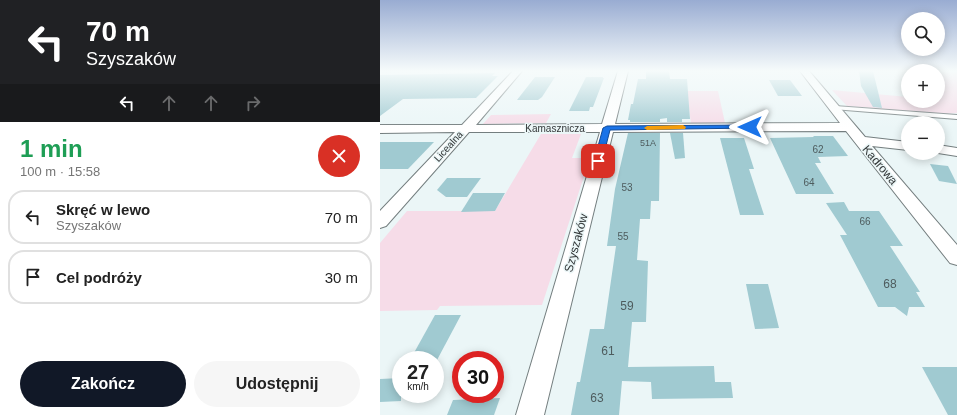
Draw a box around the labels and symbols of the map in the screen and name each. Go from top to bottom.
position arrow [729,106,771,148]
street label: Kamasznicza [525,123,585,134]
street label: Licealna [432,128,465,164]
house number: 51A [640,138,656,148]
street label: Kadrowa [859,142,901,188]
pin [581,144,615,178]
house number: 62 [812,144,824,155]
house number: 64 [803,177,815,188]
house number: 53 [621,182,633,193]
street label: Szyszaków [561,212,591,274]
house number: 66 [859,216,871,227]
house number: 55 [617,231,629,242]
house number: 68 [883,277,897,291]
house number: 59 [620,299,634,313]
house number: 61 [601,344,615,358]
speed limit sign: 30 [452,351,504,403]
house number: 63 [590,391,604,405]

